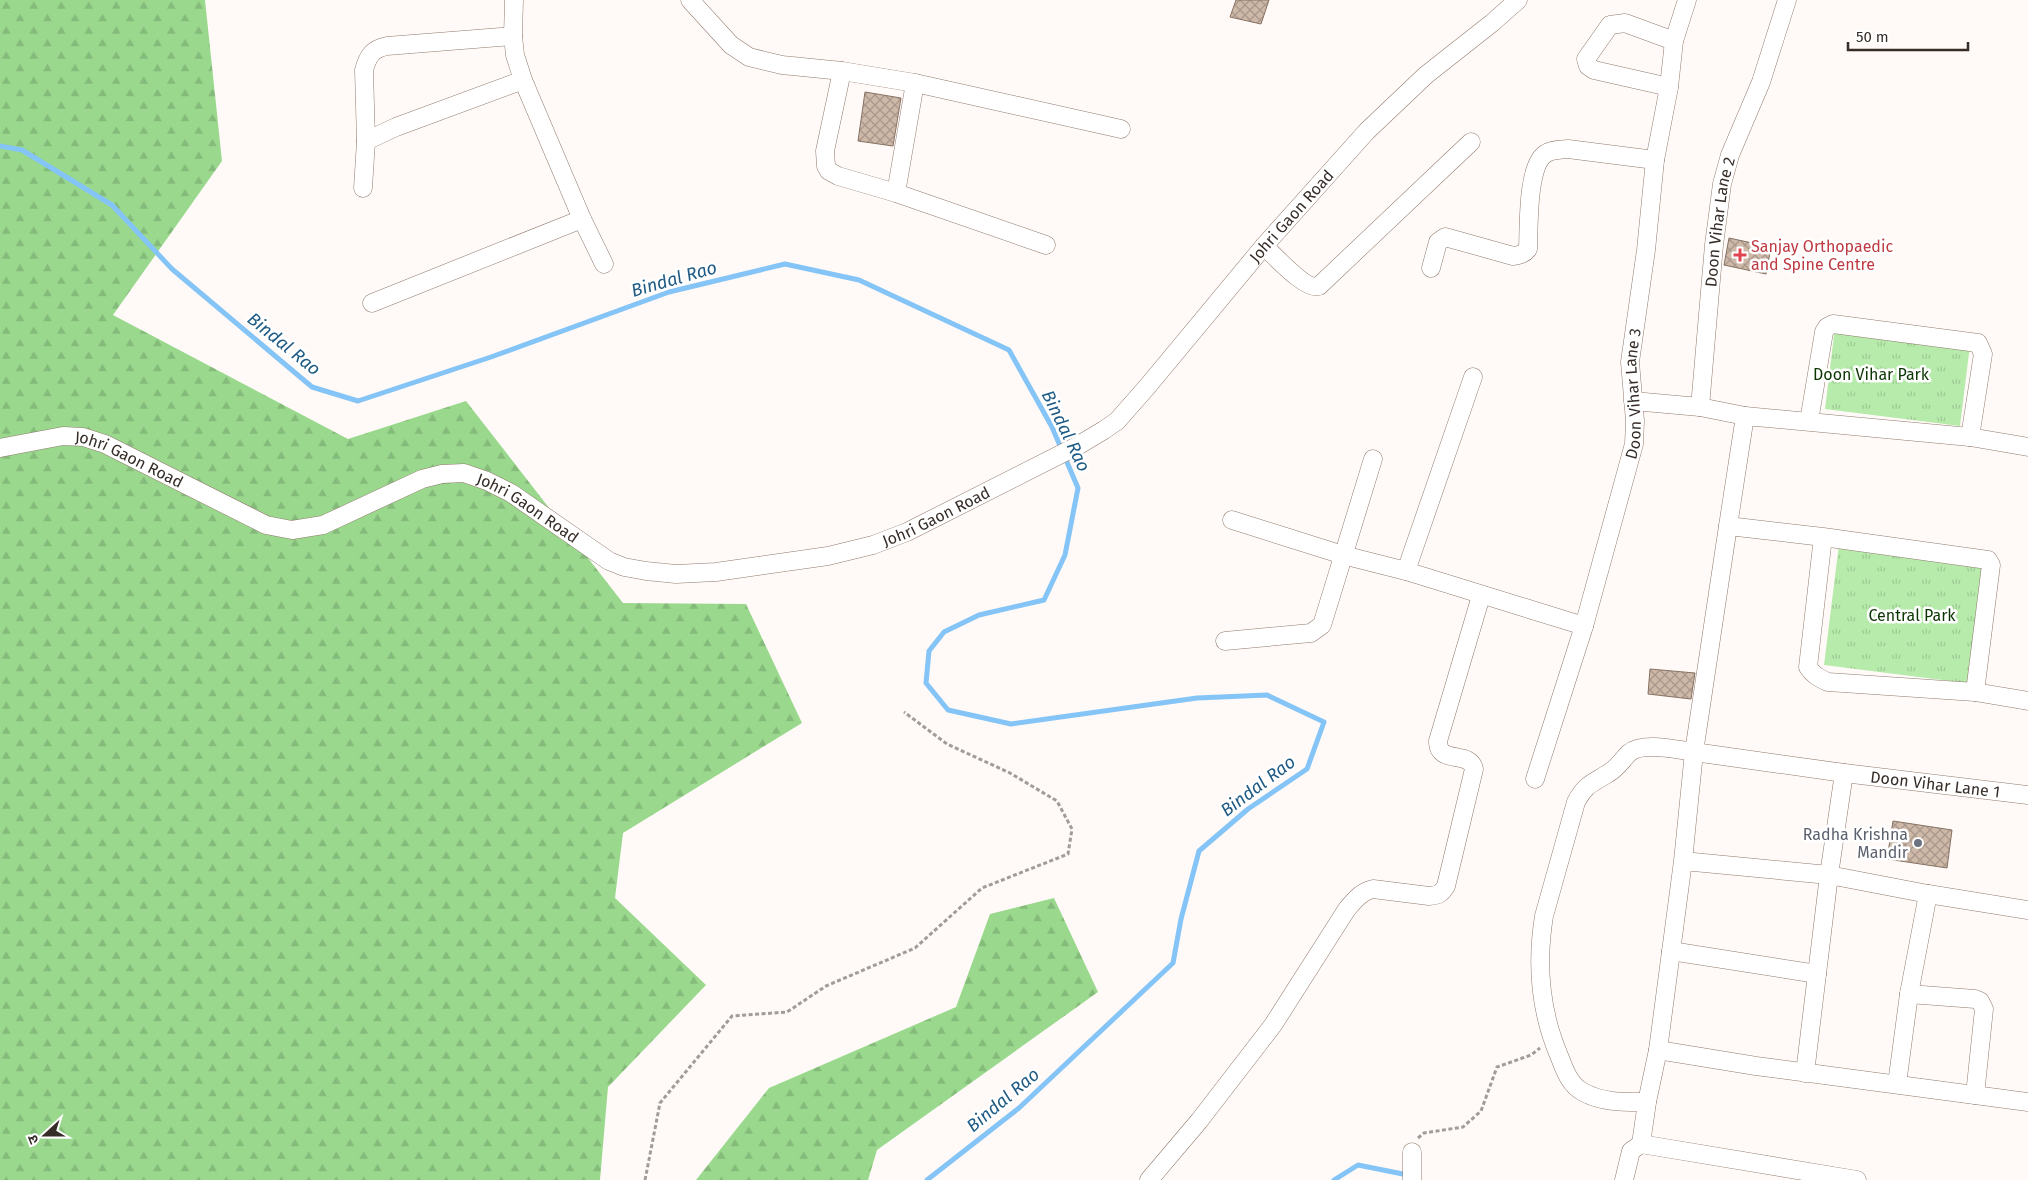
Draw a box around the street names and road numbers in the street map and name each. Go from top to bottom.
street label: Doon Vihar Lane 2 [1701,155,1739,288]
street label: Johri Gaon Road [1245,166,1338,266]
street label: Doon Vihar Lane 3 [1621,327,1645,461]
street label: Johri Gaon Road [75,428,186,492]
street label: Johri Gaon Road [474,469,582,547]
street label: Johri Gaon Road [880,483,993,551]
street label: Doon Vihar Lane 1 [1869,767,2001,802]

